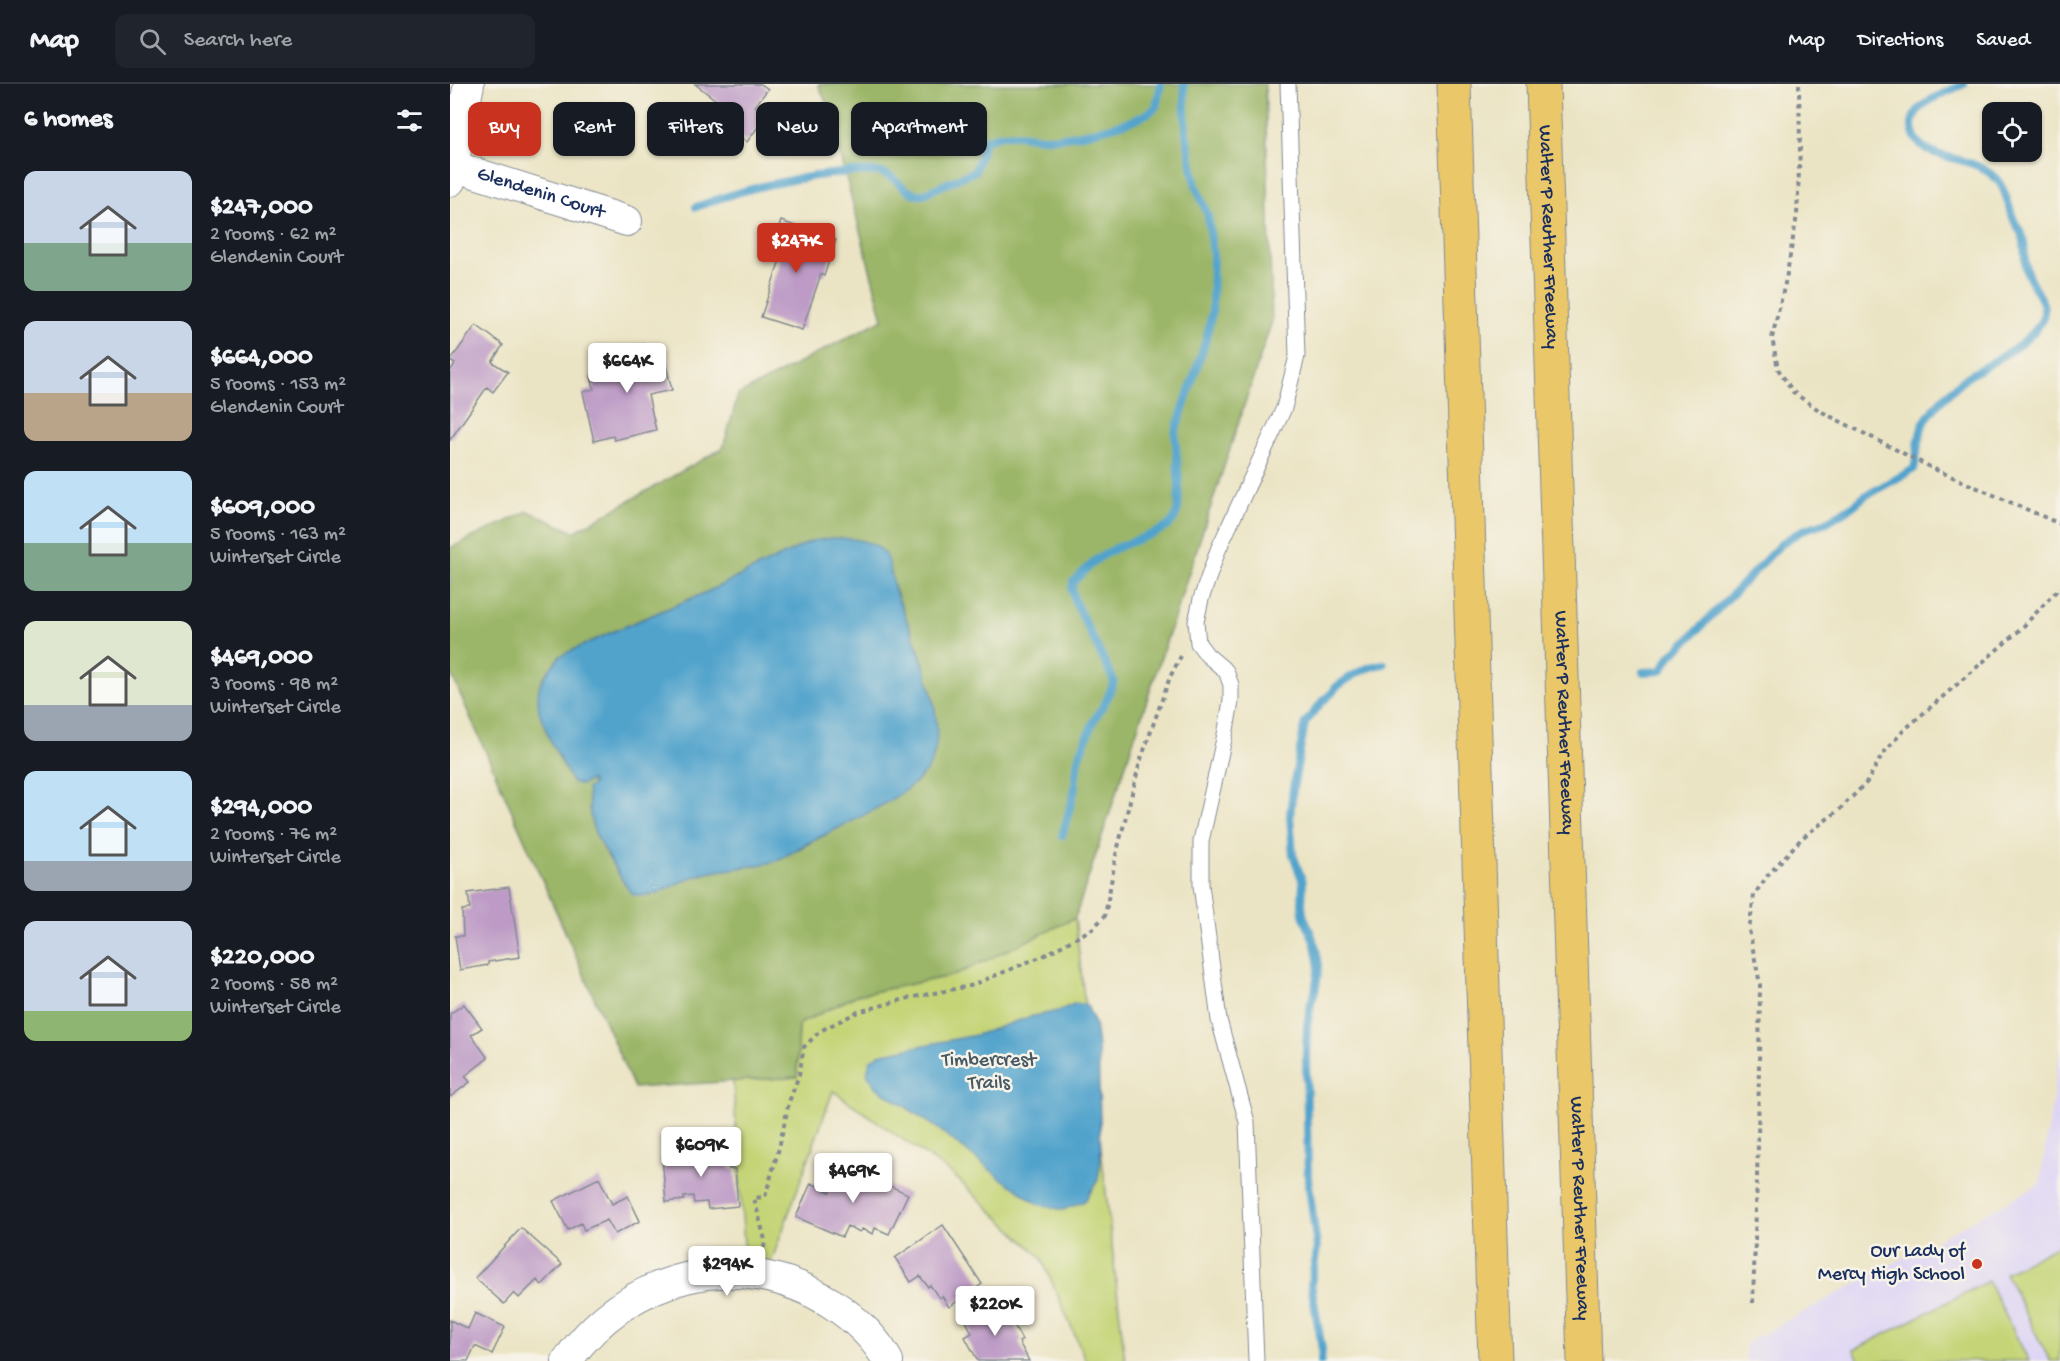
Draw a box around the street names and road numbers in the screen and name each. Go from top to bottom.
street label: Walter P Reuther Freeway [1533,124,1563,350]
street label: Glendenin Court [474,163,609,225]
street label: Walter P Reuther Freeway [1548,610,1579,835]
street label: Walter P Reuther Freeway [1564,1096,1594,1321]

